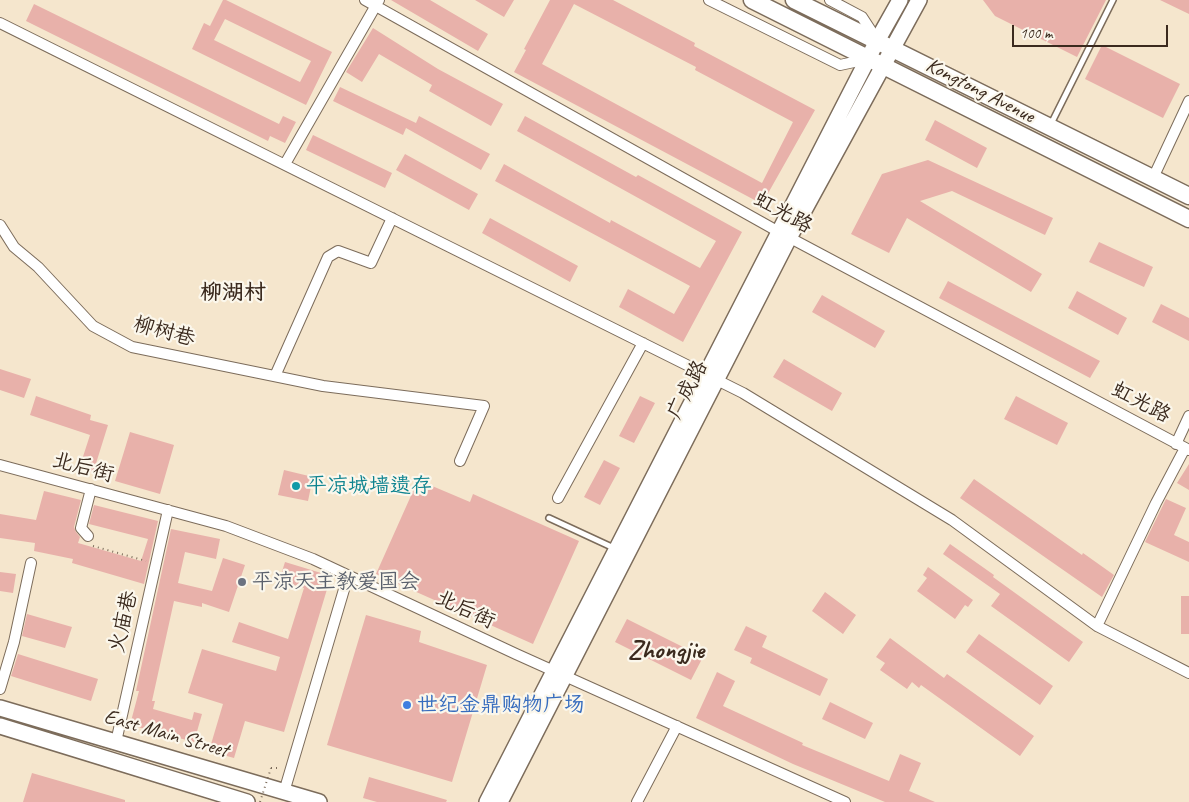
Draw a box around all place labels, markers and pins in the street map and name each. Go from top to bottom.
place label: 平凉城墙遗存 [306,473,432,499]
marker: 平凉城墙遗存 [290,480,302,492]
place label: 平涼天主教爱国会 [252,569,420,595]
marker: 平涼天主教爱国会 [236,576,248,588]
place label: 世纪金鼎购物广场 [417,692,585,718]
marker: 世纪金鼎购物广场 [401,699,413,711]

